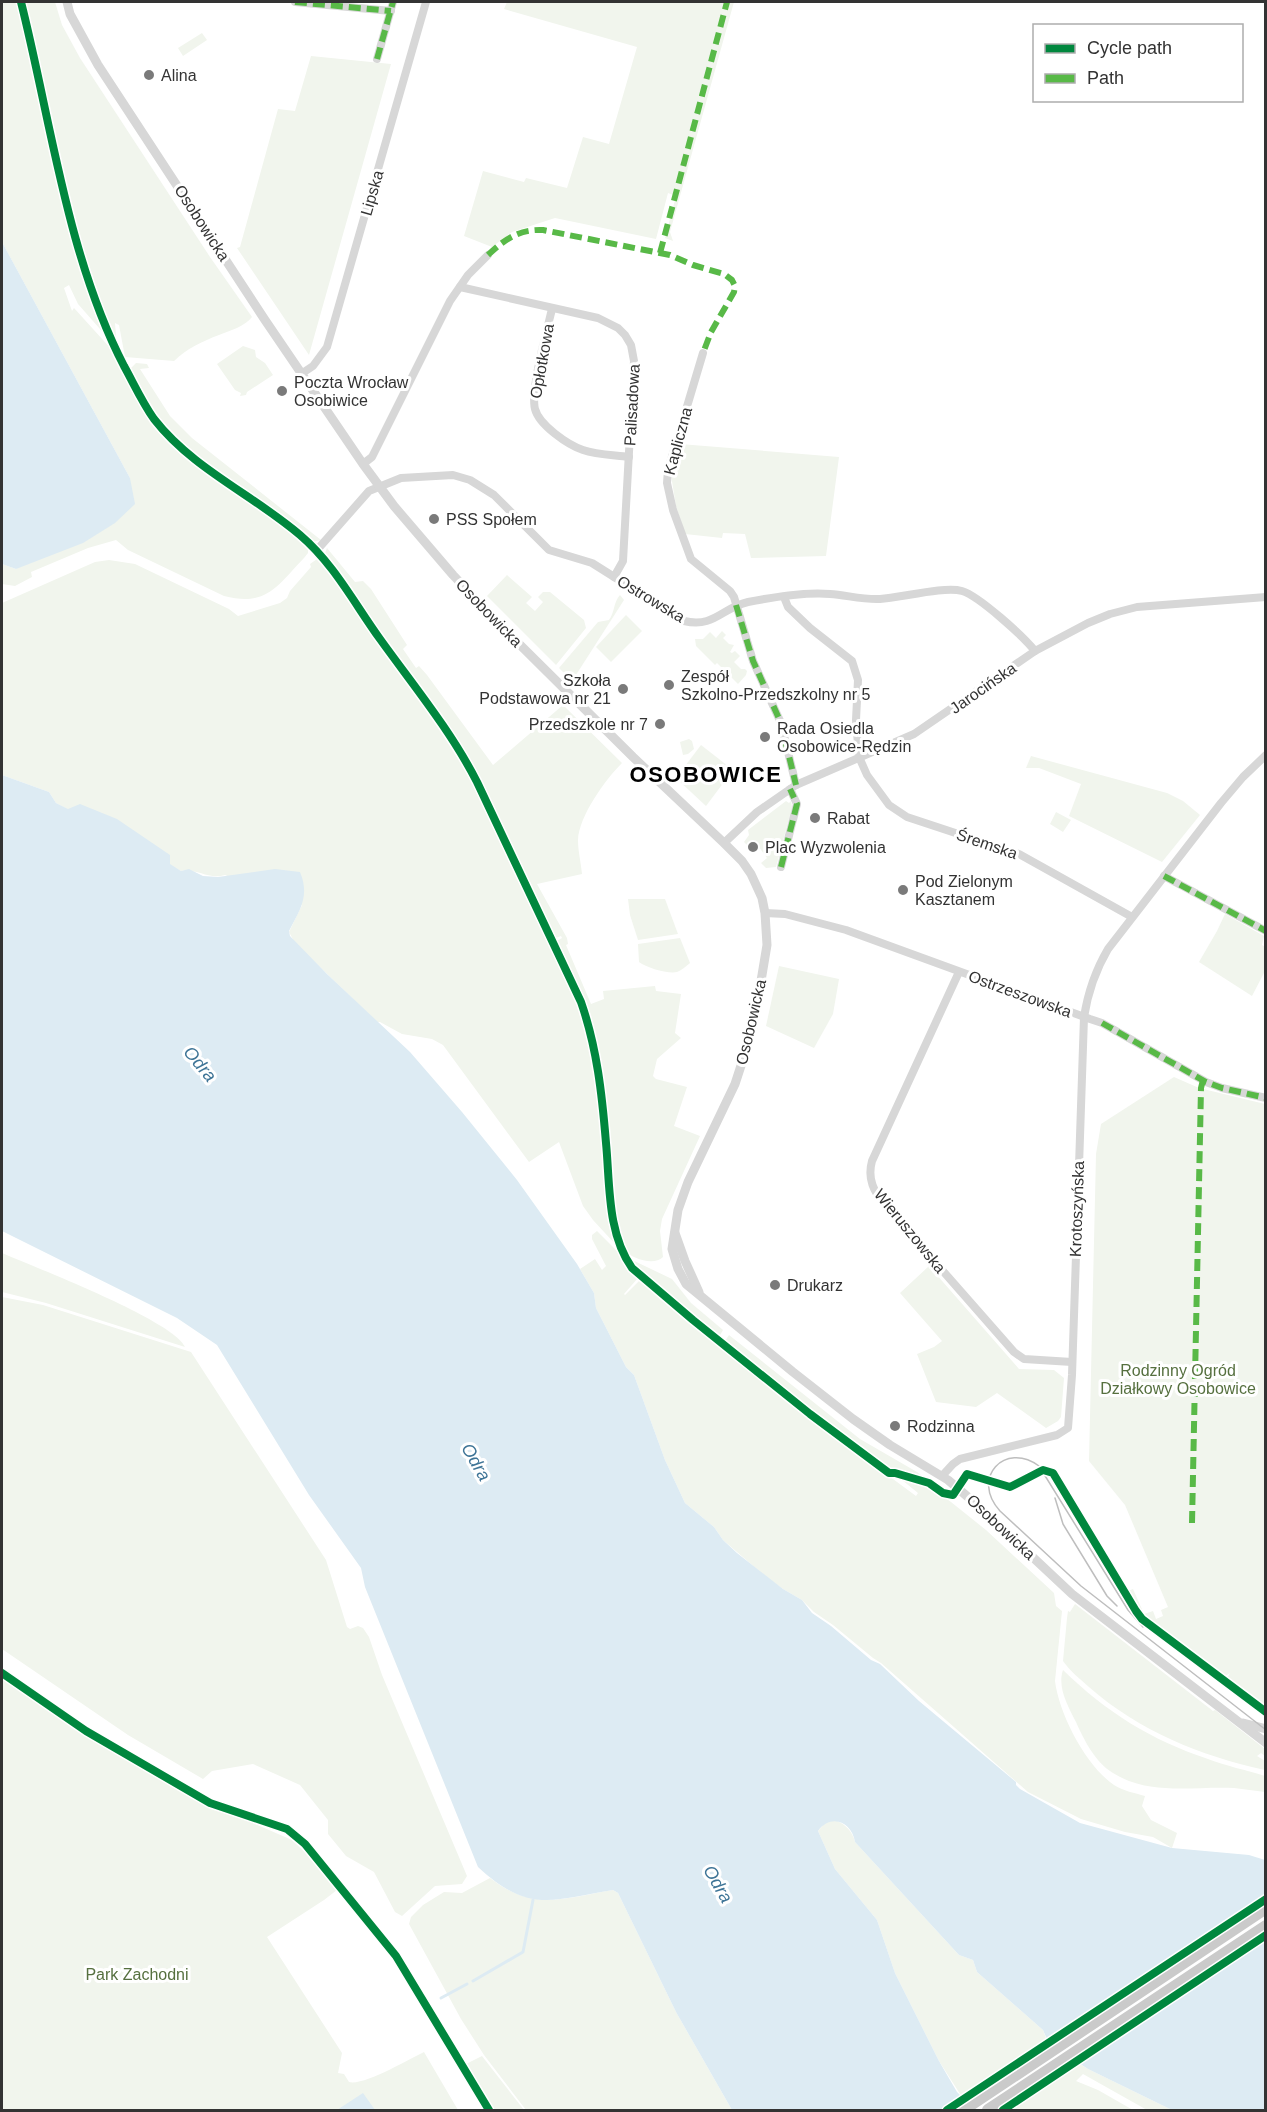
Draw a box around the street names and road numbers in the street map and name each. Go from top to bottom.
street label: Lipska [357,168,387,218]
street label: Osobowicka [171,182,233,264]
street label: Opłotkowa [527,322,557,400]
street label: Palisadowa [621,364,643,446]
street label: Kapliczna [661,405,695,477]
street label: Ostrowska [614,572,688,626]
street label: Osobowicka [453,576,525,650]
street label: Jarocińska [947,659,1019,717]
street label: Śremska [954,825,1020,862]
street label: Ostrzeszowska [966,967,1074,1021]
street label: Osobowicka [733,978,769,1066]
street label: Krotoszyńska [1067,1161,1087,1257]
street label: Wieruszowska [871,1186,949,1276]
street label: Osobowicka [963,1491,1039,1563]

